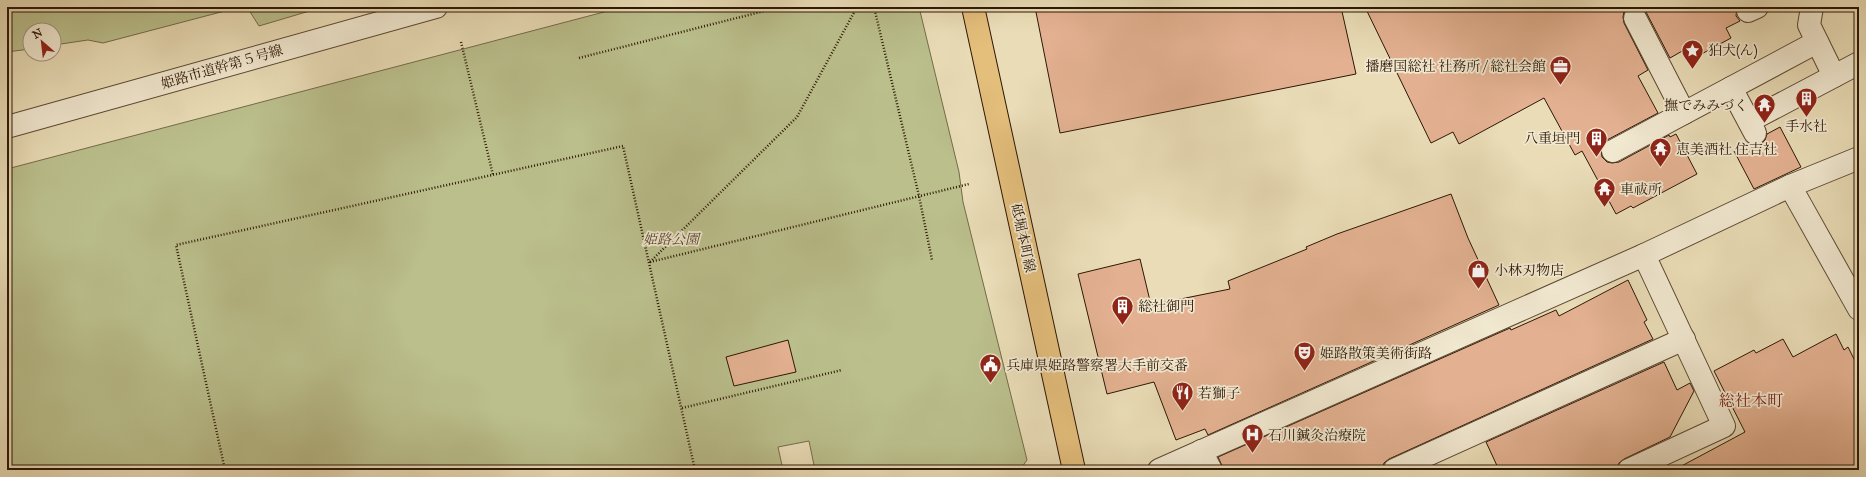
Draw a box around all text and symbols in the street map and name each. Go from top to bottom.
north arrow [22,22,62,62]
text: N [30,25,45,42]
place icon: 狛犬(ん) [1679,37,1705,70]
street label: 姫路市道幹第５号線 [159,41,285,93]
place label: 狛犬(ん) [1708,42,1758,60]
office icon: 播磨国総社 社務所 / 総社会館 [1548,53,1574,86]
place label: 播磨国総社 社務所 / 総社会館 [1365,58,1546,75]
building icon: 手水社 [1793,85,1819,118]
temple icon: 撫でみみづく [1751,92,1777,125]
place label: 撫でみみづく [1664,97,1748,114]
place label: 手水社 [1785,118,1827,135]
building icon: 八重垣門 [1583,125,1609,158]
place label: 八重垣門 [1524,130,1580,147]
temple icon: 恵美酒社 住吉社 [1648,136,1674,169]
place label: 恵美酒社 住吉社 [1676,141,1777,158]
temple icon: 車祓所 [1591,176,1617,209]
place label: 車祓所 [1620,181,1662,198]
street label: 砥堀本町線 [1007,202,1039,274]
park label: 姫路公園 [643,231,701,248]
shop icon: 小林刃物店 [1465,257,1491,290]
place label: 小林刃物店 [1494,262,1564,279]
building icon: 総社御門 [1110,293,1136,326]
place label: 総社御門 [1138,298,1194,315]
theatre icon: 姫路散策美術街路 [1291,340,1317,373]
place label: 姫路散策美術街路 [1320,345,1432,362]
public building icon: 兵庫県姫路警察署大手前交番 [977,352,1003,385]
place label: 兵庫県姫路警察署大手前交番 [1006,357,1188,374]
restaurant icon: 若獅子 [1170,380,1196,413]
place label: 若獅子 [1198,385,1240,402]
district label: 総社本町 [1719,391,1783,410]
hospital icon: 石川鍼灸治療院 [1240,422,1266,455]
place label: 石川鍼灸治療院 [1268,427,1366,444]

